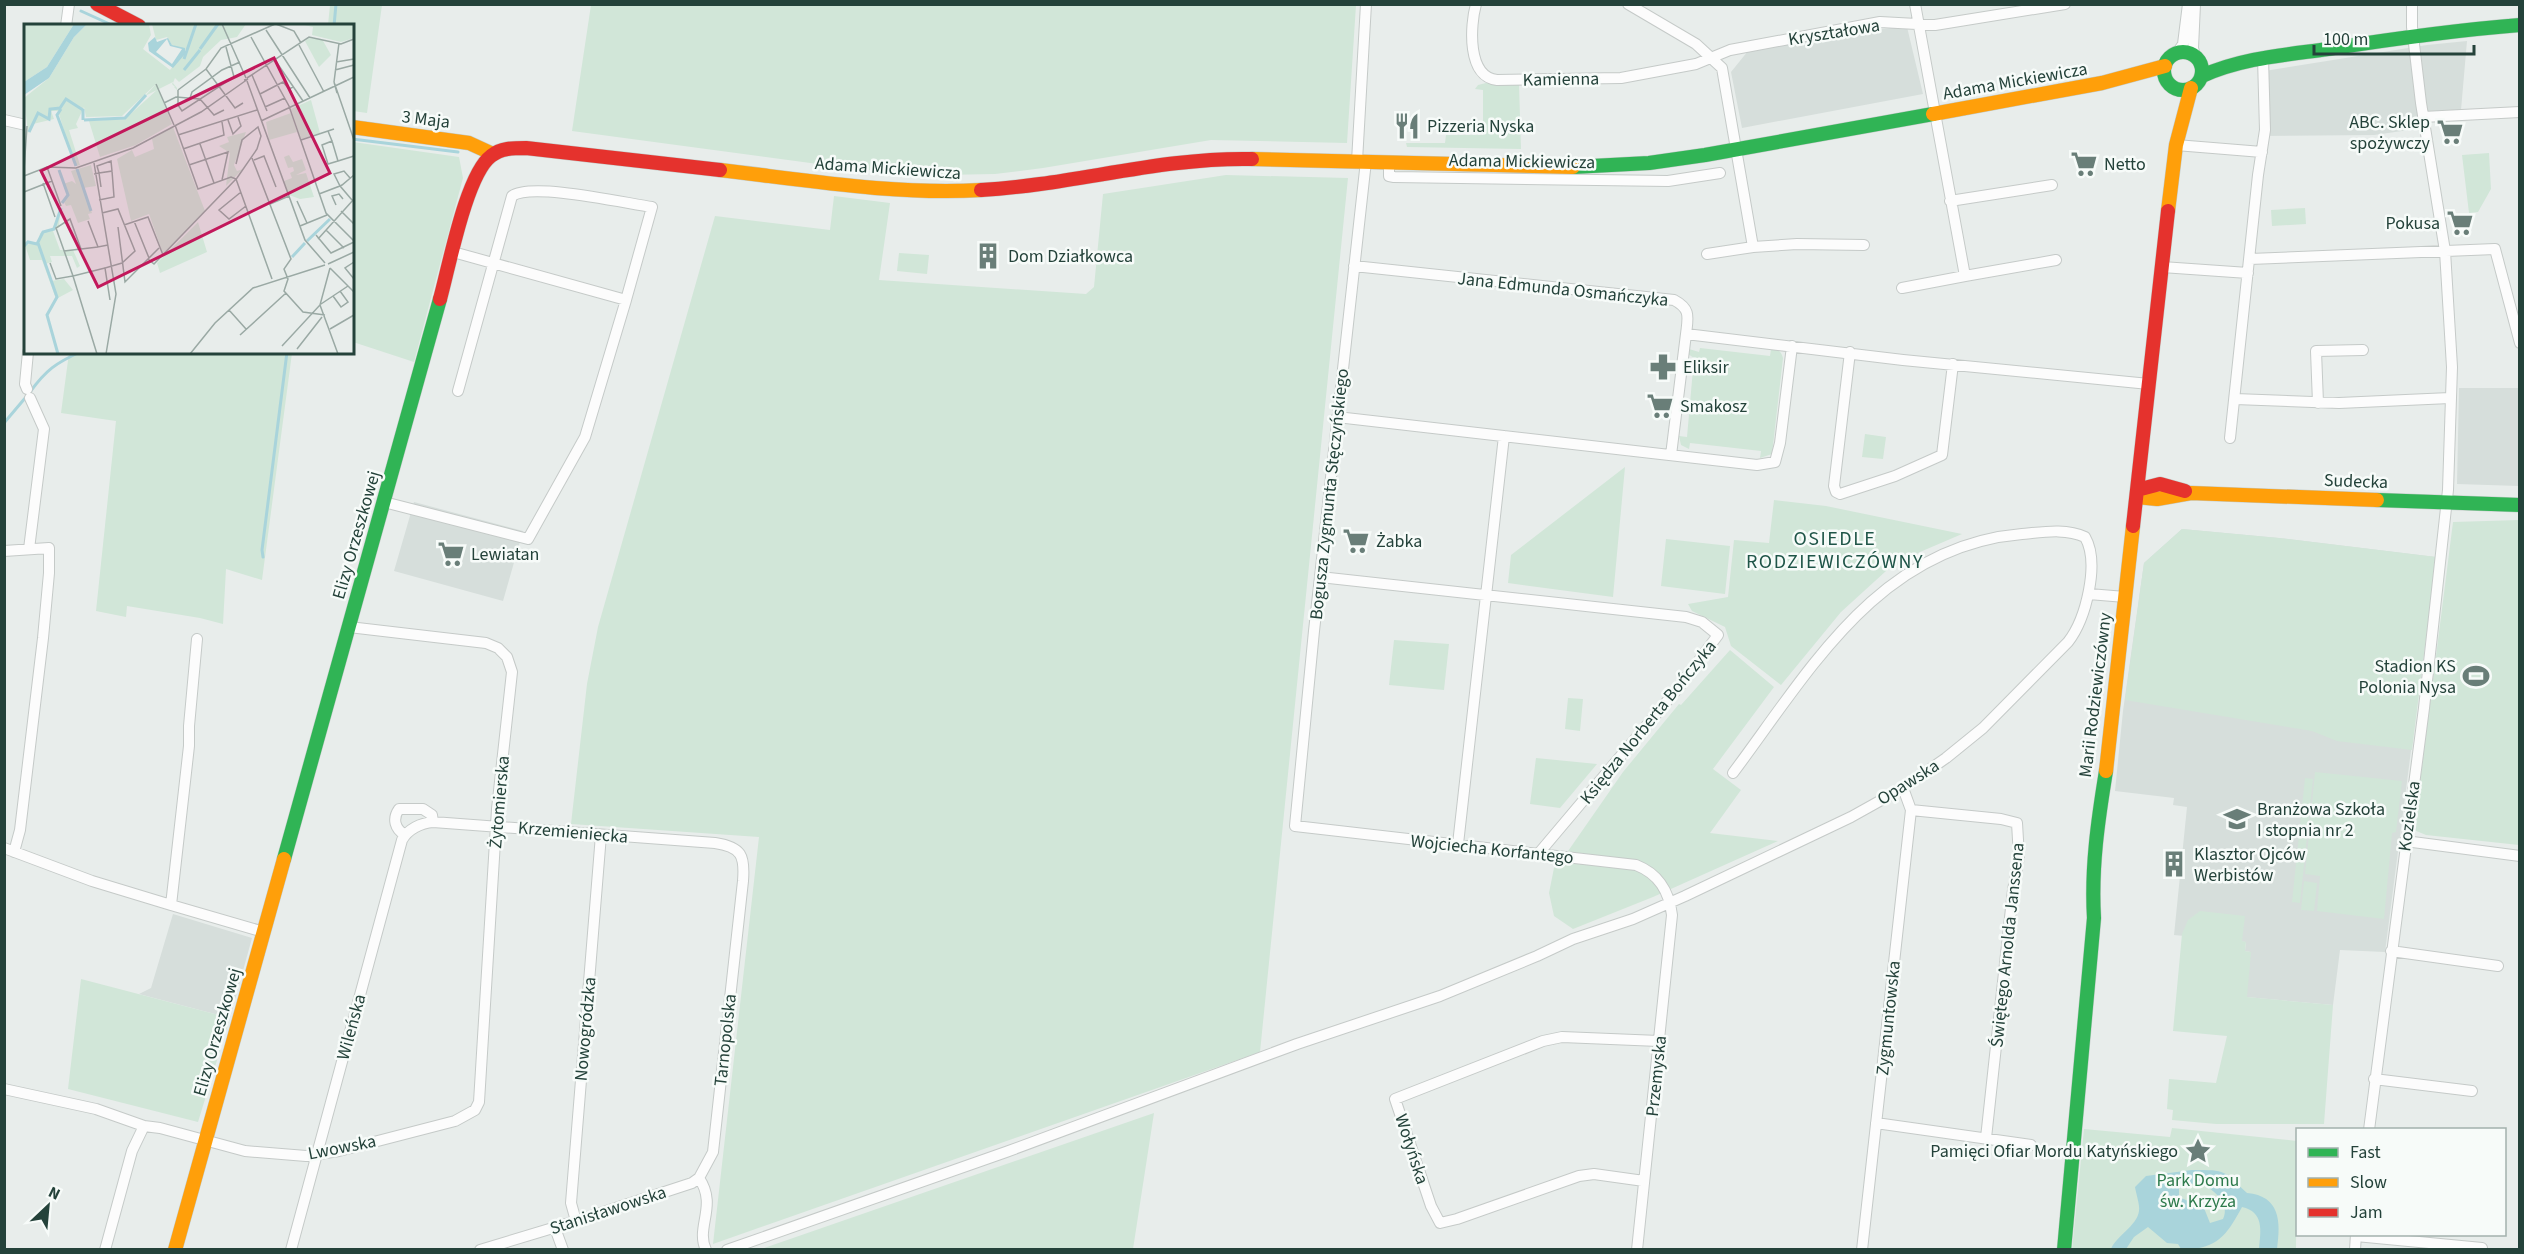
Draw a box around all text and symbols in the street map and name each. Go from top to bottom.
street label: Kryształowa [1786,13,1882,52]
scale bar [2314,18,2474,56]
inset map [24,24,354,354]
text: 100 m [2323,27,2368,52]
street label: Adama Mickiewicza [1941,56,2089,107]
street label: Kamienna [1523,66,1599,93]
street label: 3 Maja [400,104,451,135]
place label: ABC. Sklep spożywczy [2349,110,2431,156]
restaurant icon: Pizzeria Nyska [1392,111,1422,141]
place label: Pizzeria Nyska [1427,114,1534,139]
supermarket icon: ABC. Sklep spożywczy [2435,117,2465,147]
street label: Adama Mickiewicza [1449,148,1595,175]
supermarket icon: Netto [2069,149,2099,179]
street label: Adama Mickiewicza [814,151,962,186]
place label: Netto [2104,152,2146,177]
supermarket icon: Pokusa [2445,208,2475,238]
place label: Pokusa [2385,211,2440,236]
building icon: Dom Działkowca [973,241,1003,271]
place label: Dom Działkowca [1008,244,1133,269]
street label: Jana Edmunda Osmańczyka [1456,266,1670,313]
pharmacy icon: Eliksir [1648,352,1678,382]
place label: Eliksir [1683,355,1729,380]
street label: Bogusza Zygmunta Stęczyńskiego [1304,367,1355,621]
supermarket icon: Smakosz [1645,391,1675,421]
place label: Smakosz [1680,394,1747,419]
street label: Elizy Orzeszkowej [326,468,387,602]
street label: Sudecka [2323,468,2389,495]
district label: OSIEDLE RODZIEWICZÓWNY [1746,525,1924,576]
supermarket icon: Żabka [1341,526,1371,556]
place label: Żabka [1376,529,1422,554]
supermarket icon: Lewiatan [436,539,466,569]
place label: Lewiatan [471,542,539,567]
street label: Marii Rodziewiczówny [2073,611,2118,779]
street label: Księdza Norberta Bończyka [1574,635,1722,810]
place label: Stadion KS Polonia Nysa [2359,654,2456,700]
sports icon: Stadion KS Polonia Nysa [2461,661,2491,691]
street label: Opawska [1872,754,1944,811]
street label: Żytomierska [483,755,516,850]
street label: Kozielska [2392,779,2427,853]
place label: Branżowa Szkoła I stopnia nr 2 [2257,797,2385,843]
school or university icon: Branżowa Szkoła I stopnia nr 2 [2222,804,2252,834]
street label: Krzemieniecka [517,815,629,850]
street label: Wojciecha Korfantego [1409,829,1575,870]
street label: Świętego Arnolda Janssena [1984,841,2031,1049]
place label: Klasztor Ojców Werbistów [2194,842,2306,888]
building icon: Klasztor Ojców Werbistów [2159,849,2189,879]
street label: Zygmuntowska [1870,959,1907,1077]
street label: Elizy Orzeszkowej [187,965,248,1099]
street label: Nowogródzka [568,976,602,1082]
street label: Wileńska [331,991,372,1063]
street label: Tarnopolska [708,993,743,1088]
street label: Przemyska [1640,1034,1673,1118]
street label: Wołyńska [1388,1111,1435,1188]
legend [2296,1128,2506,1236]
street label: Lwowska [306,1129,378,1166]
place icon: Pamięci Ofiar Mordu Katyńskiego [2183,1136,2213,1166]
place label: Pamięci Ofiar Mordu Katyńskiego [1930,1139,2178,1164]
text: Fast [2350,1140,2381,1165]
park label: Park Domu św. Krzyża [2157,1168,2239,1214]
text: Slow [2350,1170,2387,1195]
north arrow [18,1176,78,1236]
street label: Stanisławowska [547,1180,670,1241]
text: N [45,1181,64,1206]
text: Jam [2350,1200,2383,1225]

